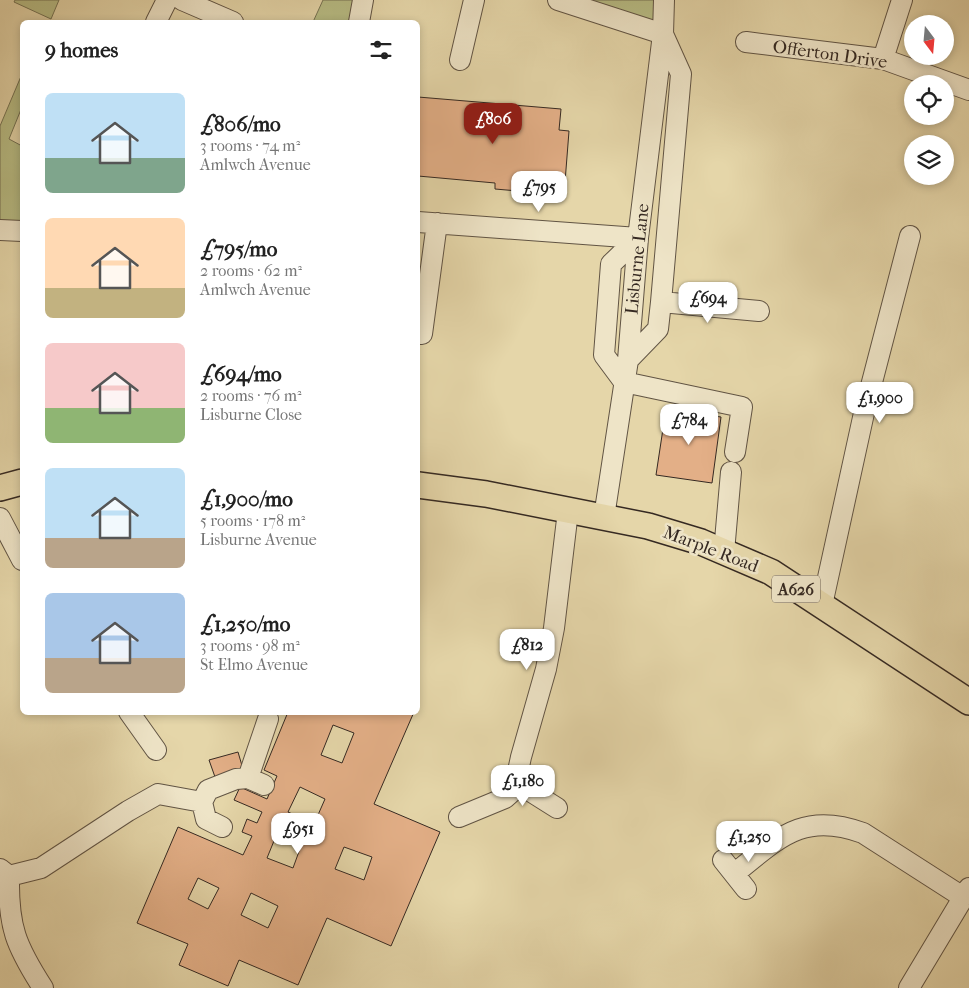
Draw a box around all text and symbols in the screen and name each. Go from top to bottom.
north arrow [904,15,954,65]
map controls [904,15,954,185]
icon: filters [367,36,395,64]
street label: Offerton Drive [771,36,889,73]
text: 9 homes [45,38,118,62]
button: locate [904,75,954,125]
pin: £806 [463,102,523,145]
text: £806 [475,109,511,128]
text: £806/mo [200,112,281,136]
icon: home [85,113,145,173]
button: layers [904,135,954,185]
text: 3 rooms · 74 m² [200,136,300,155]
text: Amlwch Avenue [200,155,311,174]
pin: £795 [509,170,569,213]
text: £795 [522,177,556,196]
street label: Lisburne Lane [621,202,654,316]
text: £795/mo [200,237,277,261]
icon: home [85,238,145,298]
text: 2 rooms · 62 m² [200,261,302,280]
text: Amlwch Avenue [200,280,311,299]
pin: £694 [678,282,738,324]
text: £694 [689,288,727,307]
text: £694/mo [200,362,282,386]
icon: home [85,363,145,423]
pin: £1,900 [839,382,921,424]
text: 2 rooms · 76 m² [200,386,301,405]
text: £1,900 [857,388,903,407]
pin: £784 [659,404,719,446]
text: Lisburne Close [200,405,302,424]
text: £784 [671,410,707,429]
text: £1,900/mo [200,487,293,511]
icon: home [85,488,145,548]
text: 5 rooms · 178 m² [200,511,305,530]
street label: Marple Road [660,522,762,577]
text: Lisburne Avenue [200,530,317,549]
road number: A626 [772,576,820,602]
text: £1,250/mo [200,612,290,636]
icon: home [85,613,145,673]
pin: £812 [497,628,557,671]
text: £812 [511,635,543,654]
text: 3 rooms · 98 m² [200,636,300,655]
text: St Elmo Avenue [200,655,308,674]
pin: £1,180 [482,764,564,807]
text: £1,180 [502,771,544,790]
pin: £951 [268,812,328,855]
text: £951 [282,819,314,838]
pin: £1,250 [708,820,790,863]
text: £1,250 [727,827,771,846]

